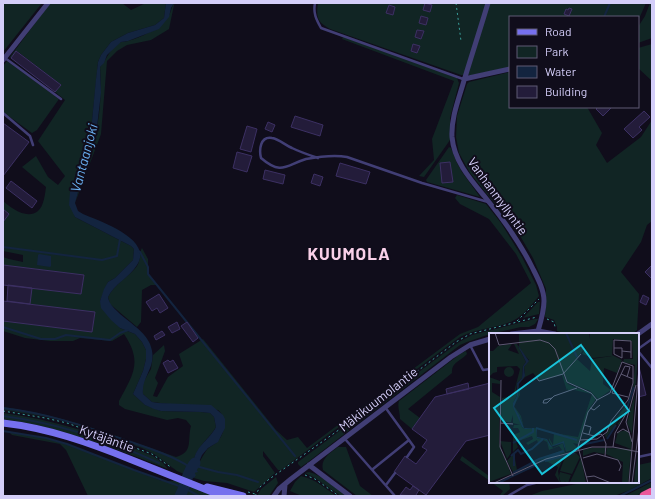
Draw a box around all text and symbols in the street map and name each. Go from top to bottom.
legend [509,16,639,108]
text: Road [545,24,572,38]
text: Park [545,44,569,58]
text: Water [545,64,577,78]
text: Building [545,84,587,98]
water label: Vantaanjoki [66,121,101,194]
street label: Vanhanmyllyntie [465,154,532,238]
district label: KUUMOLA [307,243,391,263]
inset map [489,333,639,483]
street label: Mäkikuumolantie [335,363,421,435]
street label: Kytäjäntie [78,421,137,455]

